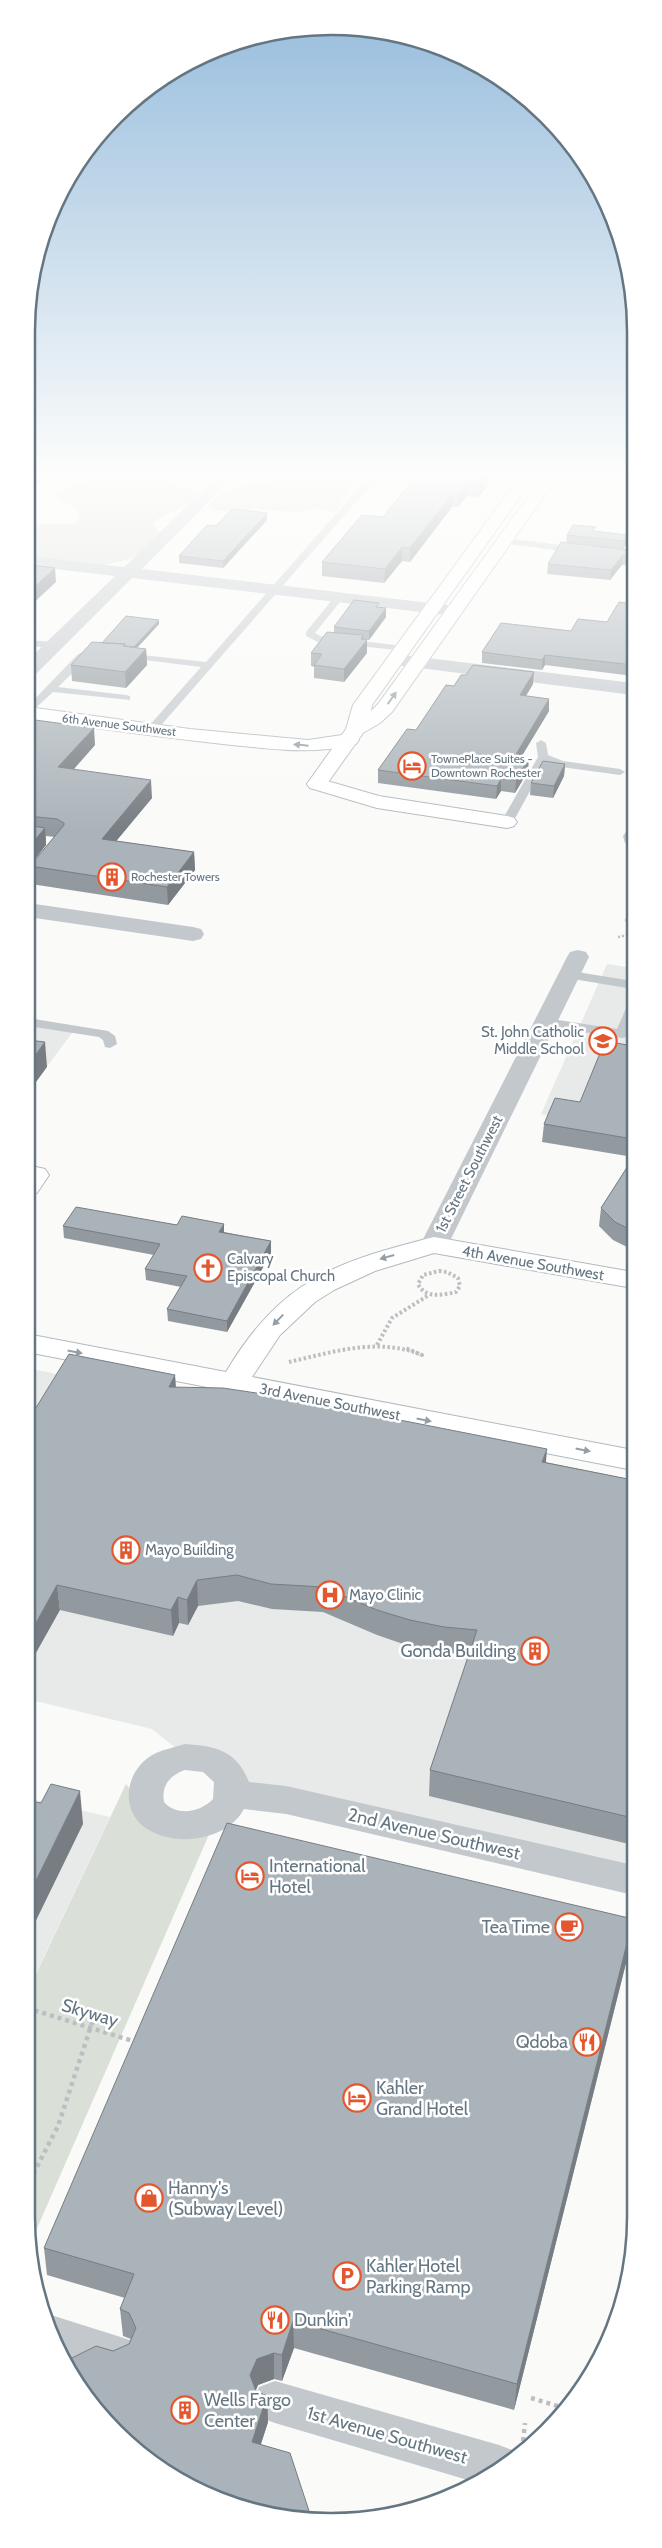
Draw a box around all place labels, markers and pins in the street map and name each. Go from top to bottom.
hotel icon: TownePlace Suites - Downtown Rochester [397,751,427,781]
place label: TownePlace Suites - Downtown Rochester [431,751,541,780]
building icon: Rochester Towers [97,862,127,892]
place label: Rochester Towers [131,869,220,884]
place label: St. John Catholic Middle School [481,1023,584,1058]
school or university icon: St. John Catholic Middle School [588,1026,618,1056]
place label: Calvary Episcopal Church [227,1250,335,1285]
church icon: Calvary Episcopal Church [193,1253,223,1283]
building icon: Mayo Building [111,1535,141,1565]
place label: Mayo Building [145,1541,234,1559]
hospital icon: Mayo Clinic [315,1580,345,1610]
place label: Mayo Clinic [349,1586,422,1604]
building icon: Gonda Building [520,1636,550,1666]
place label: Gonda Building [400,1640,517,1662]
place label: International Hotel [269,1855,366,1898]
hotel icon: International Hotel [235,1861,265,1891]
cafe icon: Tea Time [554,1912,584,1942]
place label: Tea Time [482,1916,550,1938]
restaurant icon: Qdoba [572,2027,602,2057]
place label: Qdoba [516,2031,568,2053]
place label: Kahler Grand Hotel [376,2077,469,2120]
hotel icon: Kahler Grand Hotel [342,2083,372,2113]
place label: Hanny's (Subway Level) [168,2177,283,2220]
shop icon: Hanny's (Subway Level) [134,2183,164,2213]
place label: Kahler Hotel Parking Ramp [366,2255,471,2298]
parking icon: Kahler Hotel Parking Ramp [332,2261,362,2291]
restaurant icon: Dunkin' [260,2305,290,2335]
place label: Dunkin' [294,2309,351,2331]
place label: Wells Fargo Center [204,2389,291,2432]
building icon: Wells Fargo Center [170,2395,200,2425]

